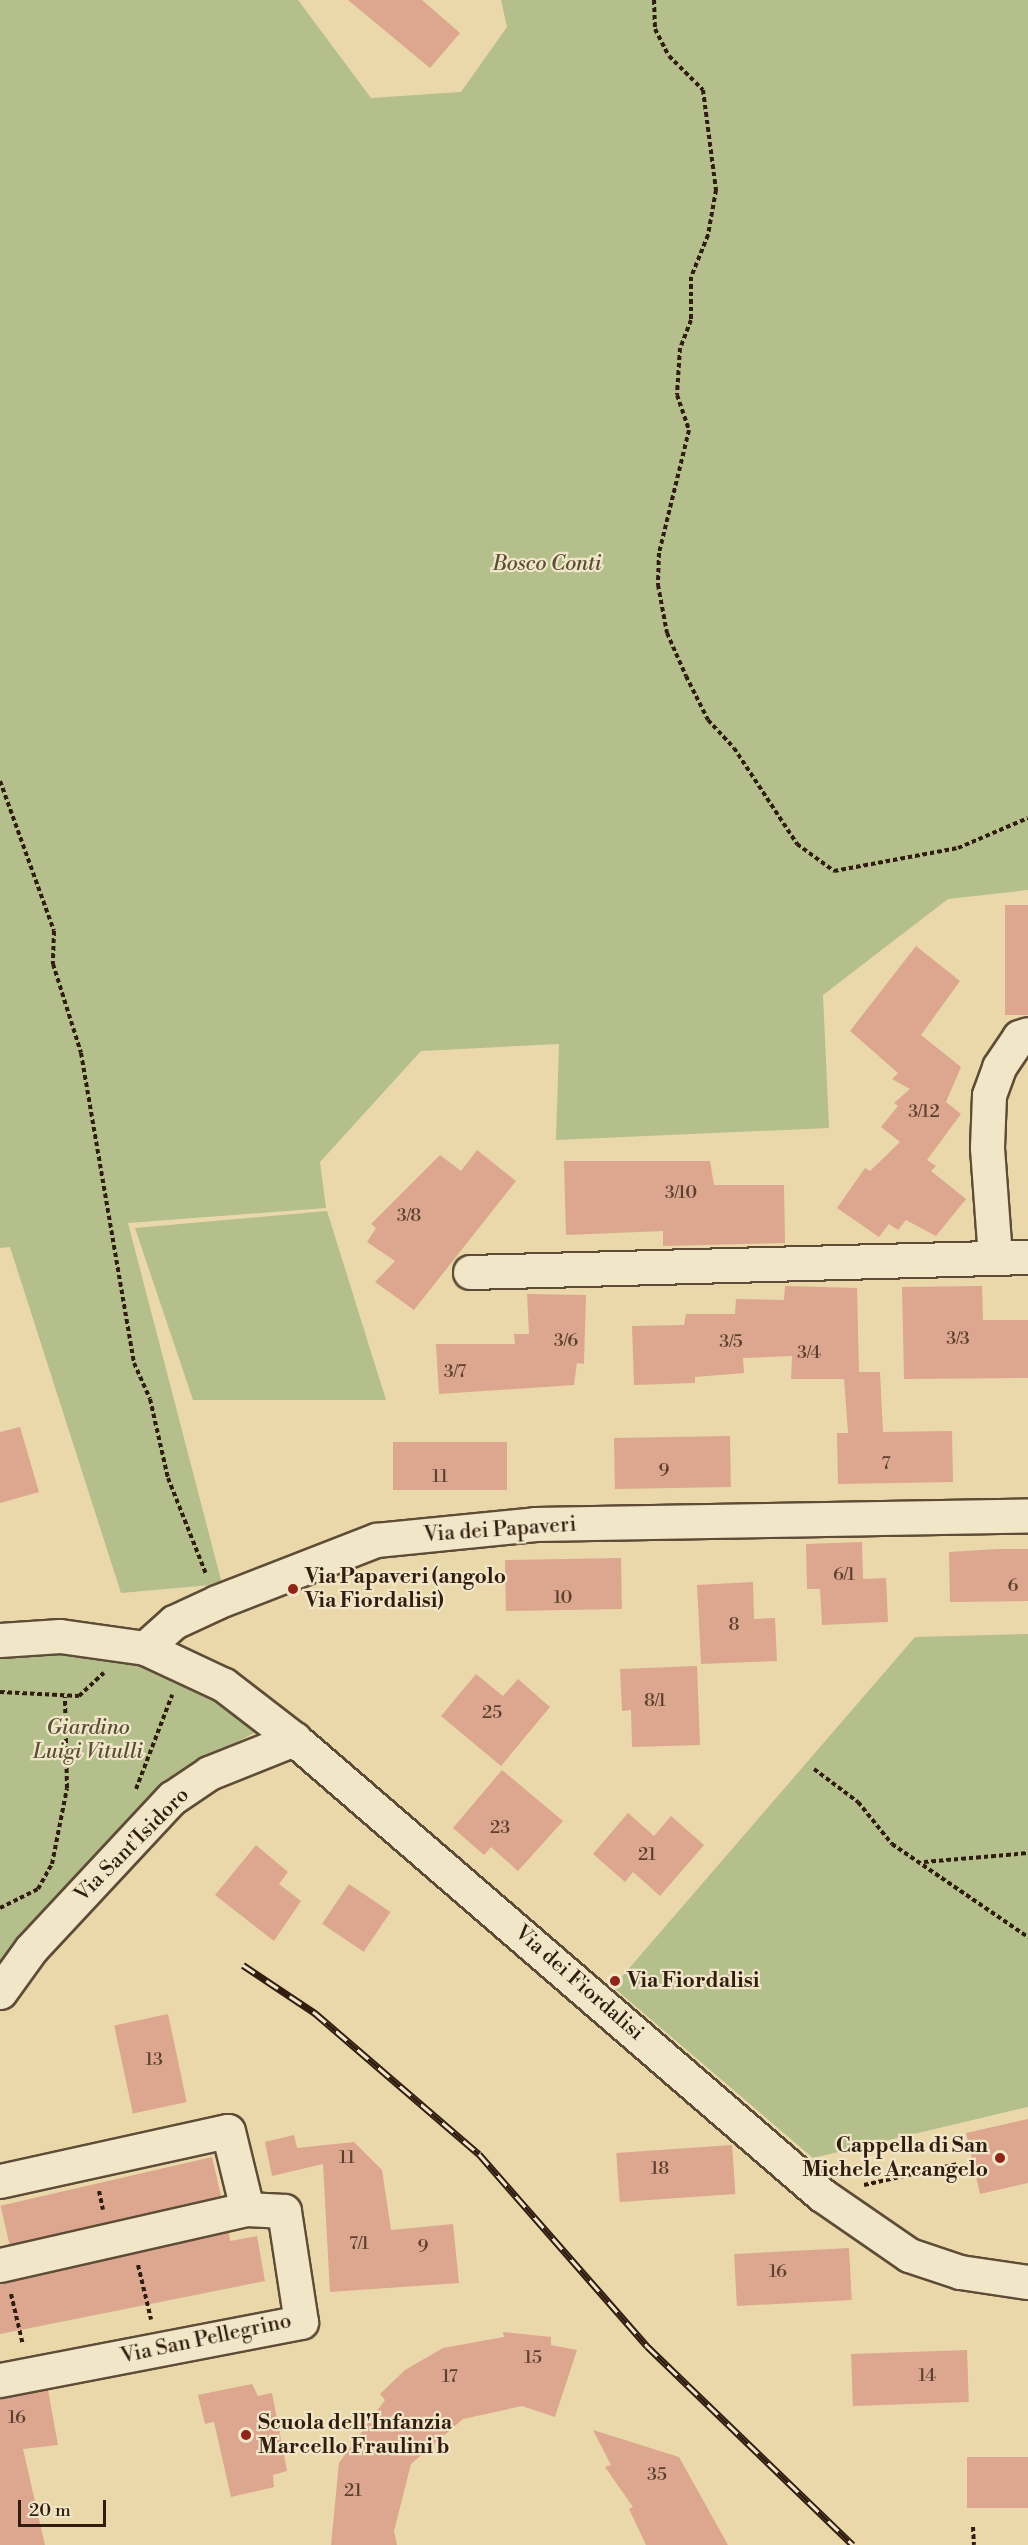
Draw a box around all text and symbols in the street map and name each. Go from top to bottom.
park label: Bosco Conti [493,551,601,577]
house number: 3/12 [908,1101,940,1123]
house number: 3/10 [665,1182,697,1204]
house number: 3/8 [397,1205,421,1227]
house number: 3/3 [946,1328,970,1350]
house number: 3/6 [554,1330,578,1352]
house number: 3/5 [719,1331,743,1353]
house number: 3/4 [797,1342,821,1364]
house number: 3/7 [444,1361,466,1383]
house number: 7 [881,1453,891,1475]
house number: 9 [659,1460,669,1482]
house number: 11 [432,1466,448,1488]
street label: Via dei Papaveri [423,1512,577,1548]
place label: Via Papaveri (angolo Via Fiordalisi) [305,1564,506,1614]
house number: 6/1 [833,1564,855,1586]
house number: 6 [1008,1575,1018,1597]
marker: Via Papaveri (angolo Via Fiordalisi) [286,1582,300,1596]
house number: 10 [553,1587,573,1609]
house number: 8 [728,1614,740,1636]
house number: 8/1 [644,1690,666,1712]
house number: 25 [482,1702,502,1724]
park label: Giardino Luigi Vitulli [33,1715,143,1765]
street label: Via Sant'Isidoro [70,1783,194,1907]
house number: 23 [490,1817,510,1839]
house number: 21 [638,1844,656,1866]
street label: Via dei Fiordalisi [509,1920,649,2046]
place label: Via Fiordalisi [627,1968,759,1994]
marker: Via Fiordalisi [608,1974,622,1988]
house number: 13 [145,2049,163,2071]
place label: Cappella di San Michele Arcangelo [802,2133,988,2183]
house number: 11 [339,2147,355,2169]
marker: Cappella di San Michele Arcangelo [993,2151,1007,2165]
house number: 18 [651,2158,669,2180]
house number: 7/1 [349,2233,369,2255]
house number: 9 [418,2236,428,2258]
house number: 16 [769,2261,787,2283]
street label: Via San Pellegrino [118,2309,294,2369]
house number: 15 [524,2347,542,2369]
house number: 14 [918,2365,936,2387]
house number: 17 [442,2366,458,2388]
house number: 16 [8,2407,26,2429]
place label: Scuola dell'Infanzia Marcello Fraulini b [258,2410,452,2460]
marker: Scuola dell'Infanzia Marcello Fraulini b [239,2428,253,2442]
house number: 35 [647,2464,667,2486]
house number: 21 [344,2480,362,2502]
scale bar [21,2488,110,2526]
text: 20 m [29,2499,71,2522]

